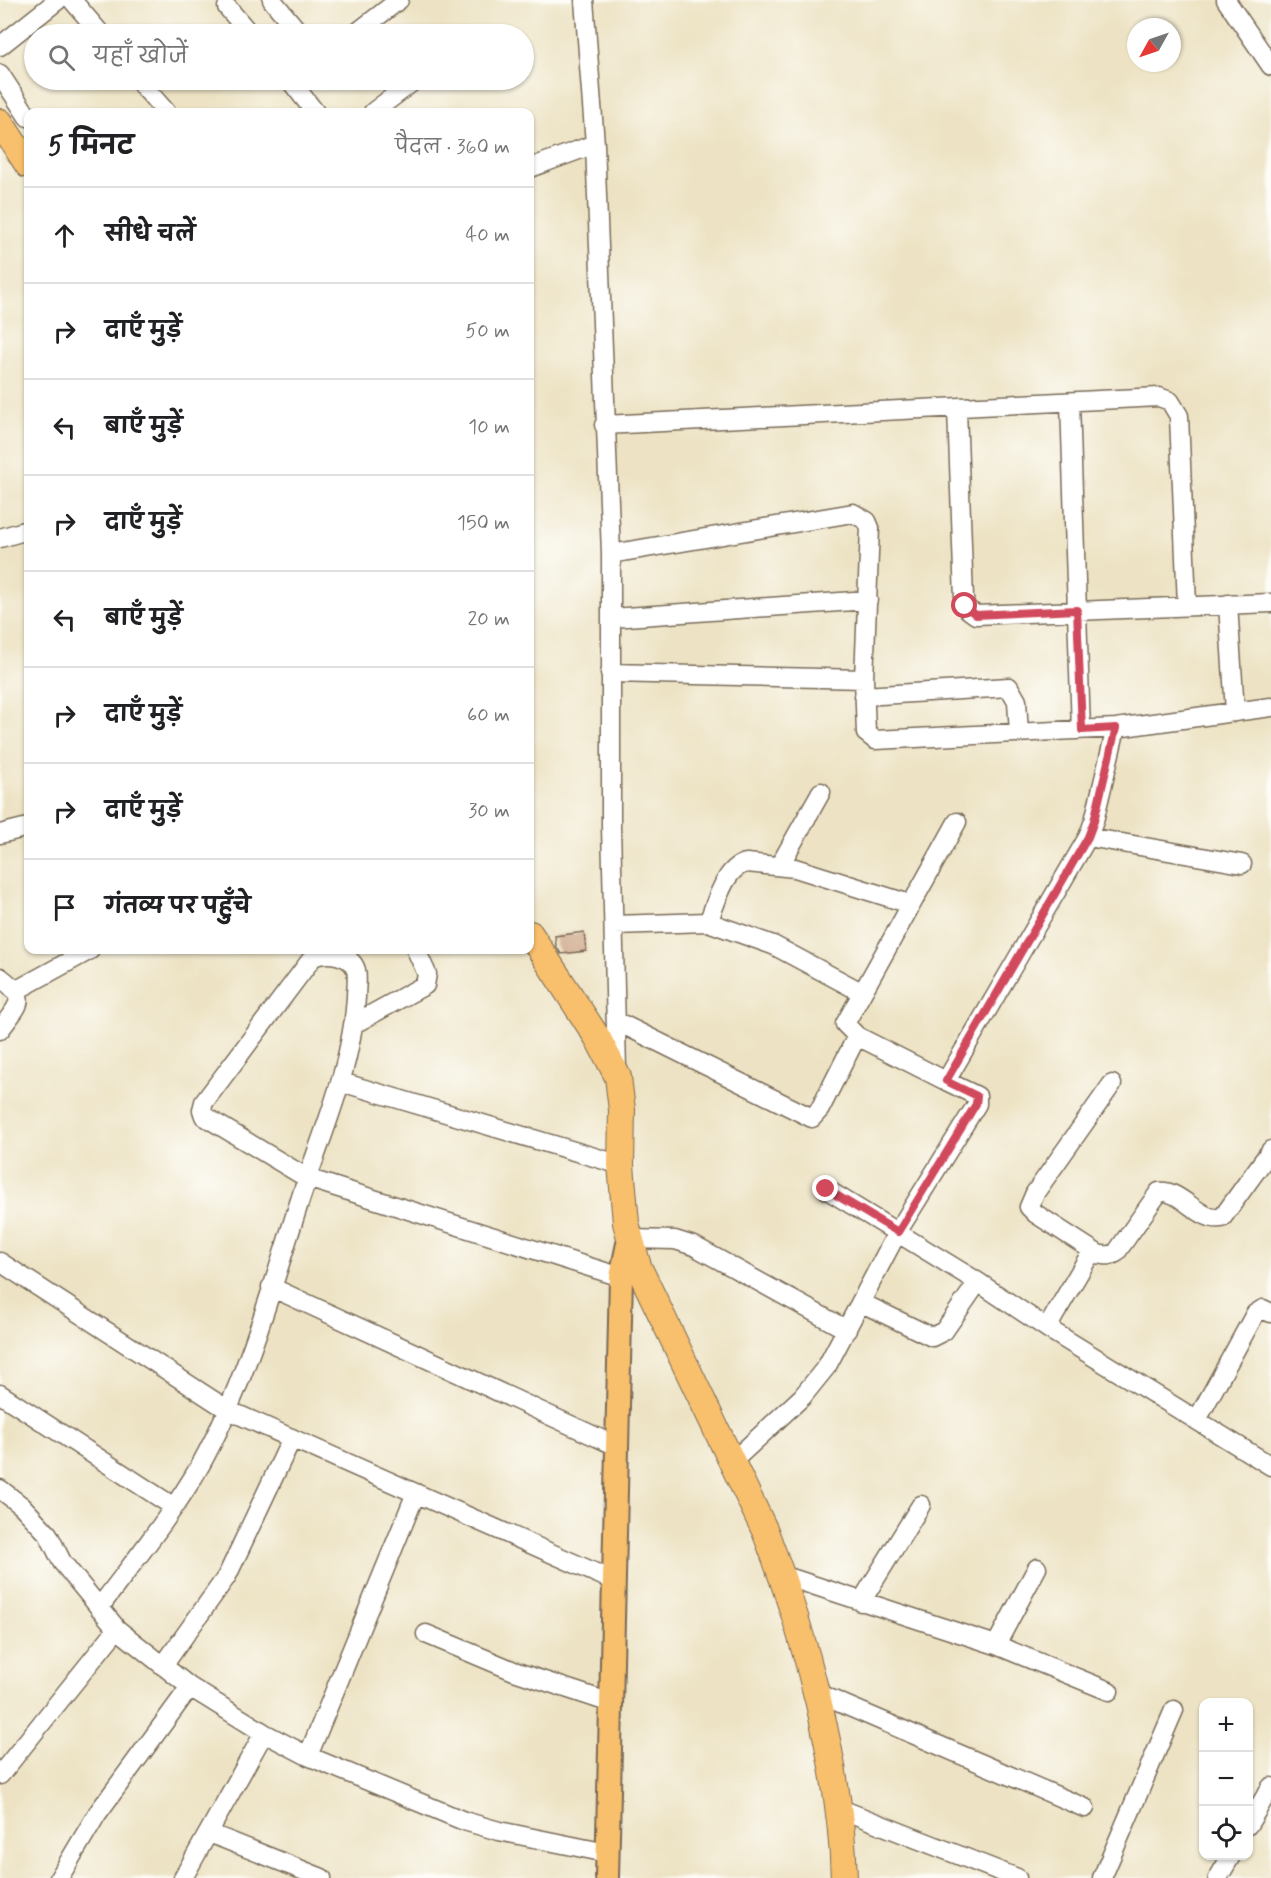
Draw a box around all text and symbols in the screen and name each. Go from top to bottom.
north arrow [1127,18,1181,72]
search box [24,24,534,90]
icon: search [45,41,78,74]
text: यहाँ खोजें [93,43,188,71]
text: 5 मिनट [48,130,134,164]
text: पैदल · 360 m [395,134,510,161]
icon: ahead [48,219,81,252]
text: सीधे चलें [105,221,195,249]
text: 40 m [466,222,510,249]
icon: right [48,315,81,348]
text: दाएँ मुड़ें [105,317,182,345]
text: 50 m [465,318,510,345]
icon: left [48,411,81,444]
text: बाएँ मुड़ें [105,413,183,441]
text: 10 m [468,414,510,441]
icon: right [48,507,81,540]
text: दाएँ मुड़ें [105,509,182,537]
text: 150 m [457,510,510,537]
route start [951,592,977,618]
icon: left [48,603,81,636]
text: बाएँ मुड़ें [105,605,183,633]
text: 20 m [467,606,510,633]
icon: right [48,699,81,732]
text: दाएँ मुड़ें [105,701,182,729]
text: 60 m [467,702,510,729]
icon: right [48,795,81,828]
text: दाएँ मुड़ें [105,797,182,825]
text: 30 m [468,798,510,825]
icon: arrive [48,891,81,924]
text: गंतव्य पर पहुँचे [105,893,251,921]
route end [812,1175,838,1201]
map controls [1199,1698,1253,1860]
button: + [1199,1698,1253,1752]
button: − [1199,1752,1253,1806]
button: locate [1199,1806,1253,1860]

